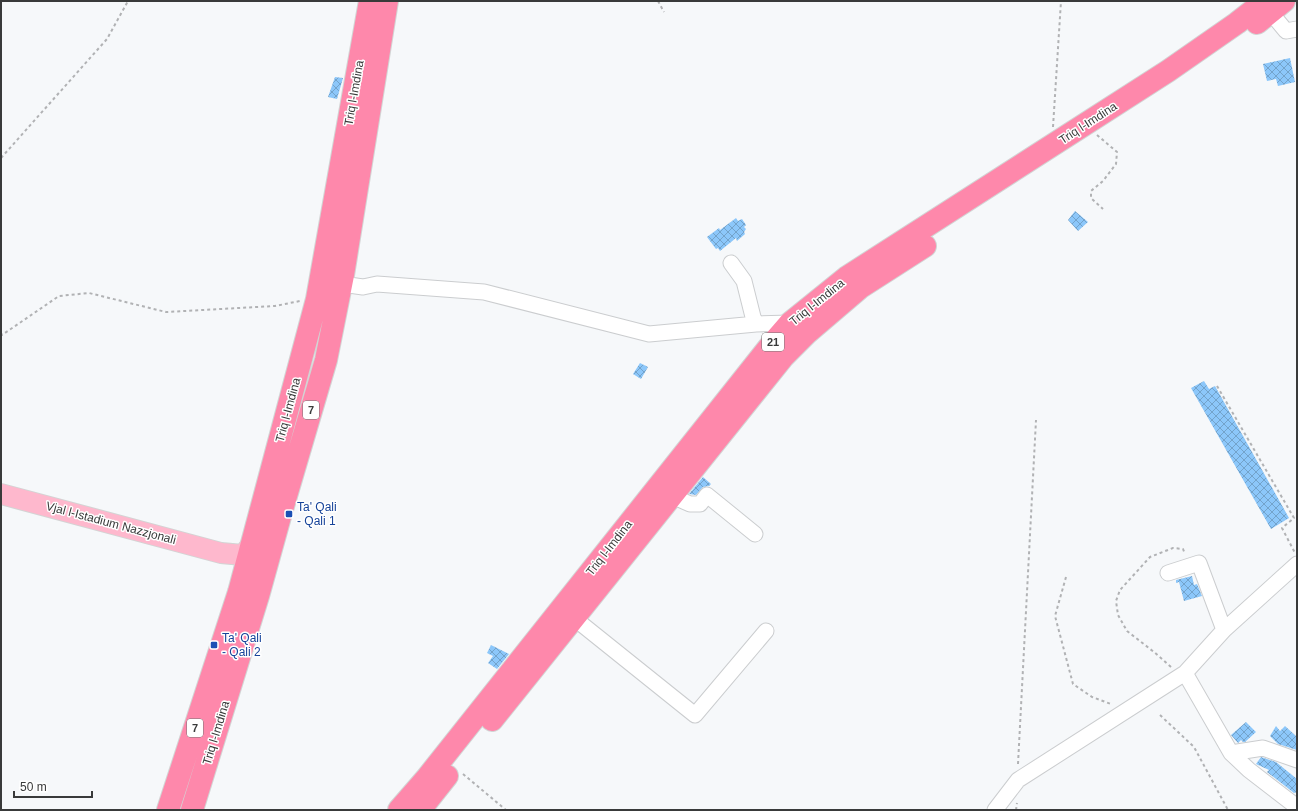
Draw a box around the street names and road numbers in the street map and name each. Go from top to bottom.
street label: Triq l-Imdina [341,59,367,127]
street label: Triq l-Imdina [1056,99,1120,147]
street label: Triq l-Imdina [787,276,847,328]
road number: 21 [762,333,784,351]
street label: Triq l-Imdina [273,376,303,444]
road number: 7 [303,401,319,419]
street label: Vjal l-Istadium Nazzjonali [44,499,178,547]
street label: Triq l-Imdina [583,517,635,578]
street label: Triq l-Imdina [200,699,232,767]
road number: 7 [187,719,203,737]

